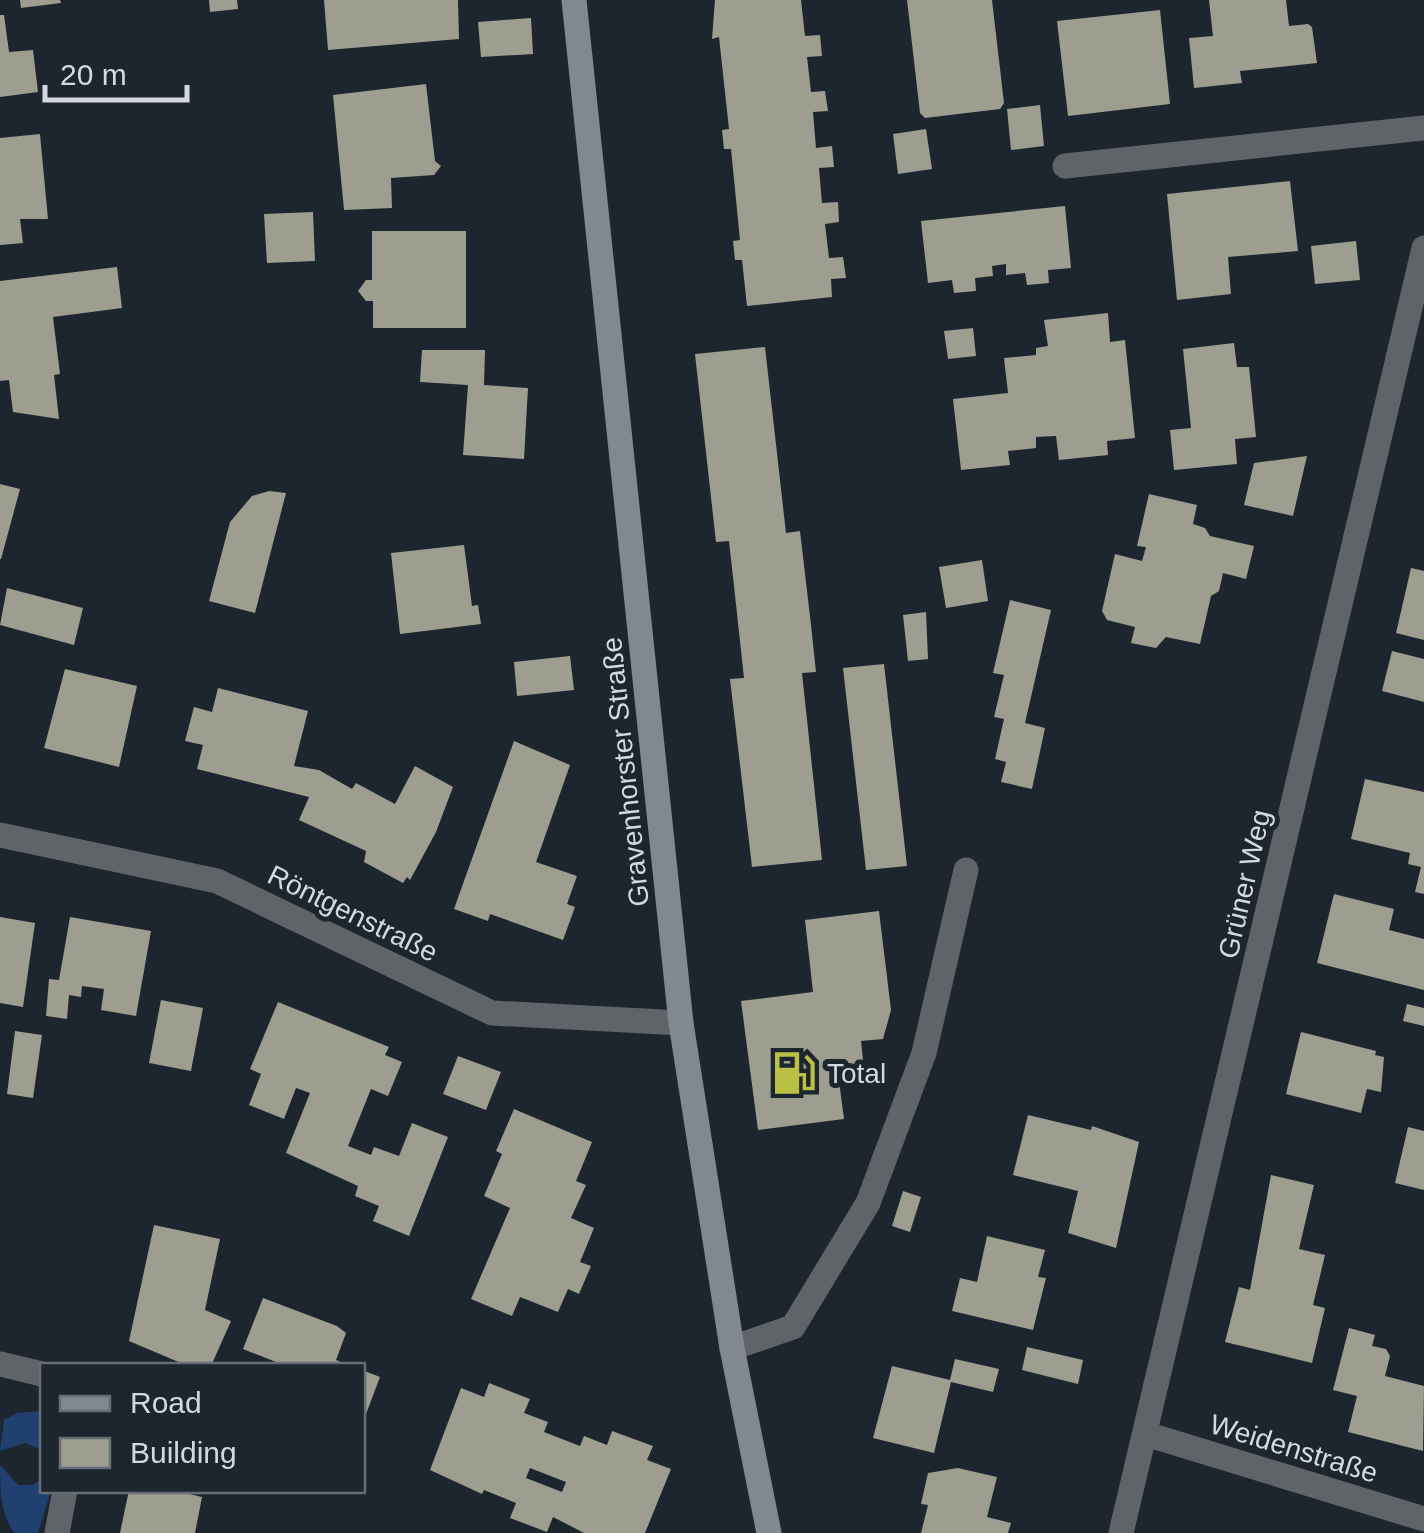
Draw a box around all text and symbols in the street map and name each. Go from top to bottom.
scale bar [45,40,188,102]
text: 20 m [60,58,127,91]
street label: Gravenhorster Straße [596,636,655,908]
street label: Grüner Weg [1212,807,1277,962]
street label: Röntgenstraße [263,859,443,968]
fuel station icon: Total [770,1049,818,1097]
place label: Total [827,1058,886,1089]
legend [40,1363,365,1493]
text: Road [130,1386,202,1419]
street label: Weidenstraße [1206,1408,1381,1489]
text: Building [130,1436,237,1469]

